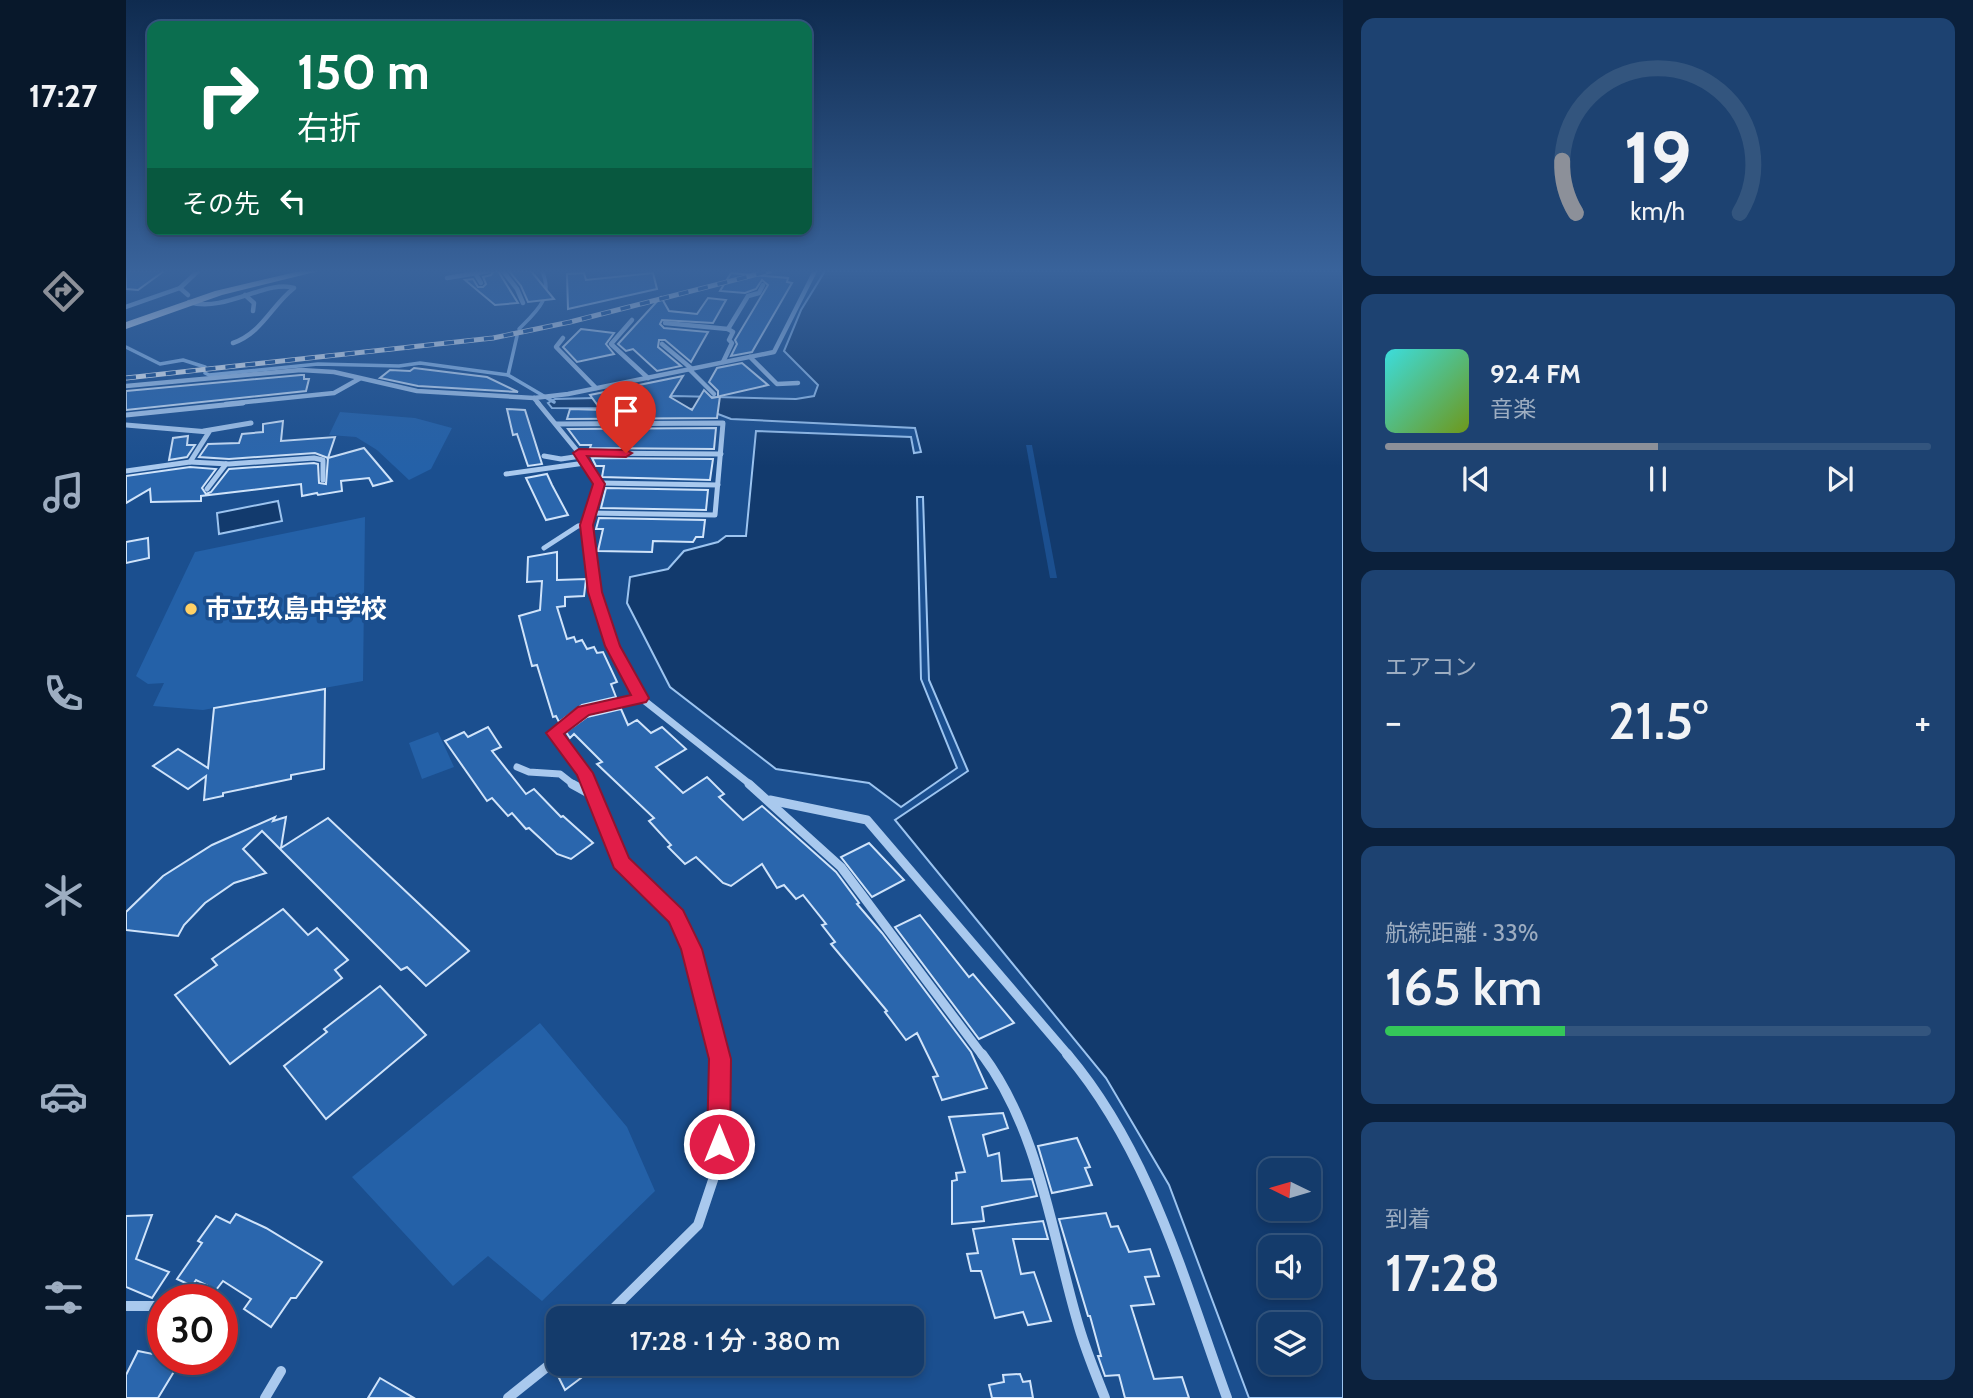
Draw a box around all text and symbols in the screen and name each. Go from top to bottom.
text: 150 m [297,42,430,101]
icon: right [182,49,273,140]
text: 17:27 [29,76,97,115]
text: 右折 [297,108,361,147]
text: 19 [1624,113,1692,201]
icon: left [274,182,312,220]
text: その先 [182,188,260,220]
text: km/h [1631,196,1685,226]
icon: directions [39,267,88,316]
text: 92.4 FM [1490,358,1581,390]
pin [596,381,656,453]
icon: arrive [607,392,645,430]
text: 音楽 [1490,395,1536,423]
icon: previous [1457,460,1495,498]
icon: pause [1639,460,1677,498]
icon: next [1821,460,1859,498]
icon: music [39,468,88,517]
place label: 市立玖島中学校 [205,593,387,625]
marker: 市立玖島中学校 [183,601,199,617]
text: エアコン [1385,653,1477,681]
icon: phone [39,669,88,718]
text: 21.5° [1608,689,1708,752]
text: − [1385,698,1402,745]
text: + [1914,698,1931,745]
icon: climate [39,871,88,920]
text: 航続距離 · 33% [1385,919,1538,947]
text: 165 km [1385,955,1542,1018]
icon: car [39,1072,88,1121]
position arrow [682,1107,756,1181]
north arrow [1258,1158,1321,1222]
map controls [1258,1158,1321,1375]
text: 到着 [1385,1205,1431,1233]
button: sound [1258,1235,1321,1298]
text: 17:28 [1385,1241,1500,1304]
icon: filters [39,1273,88,1322]
speed limit sign: 30 [147,1284,238,1375]
button: layers [1258,1312,1321,1375]
text: 17:28 · 1 分 · 380 m [630,1325,840,1357]

